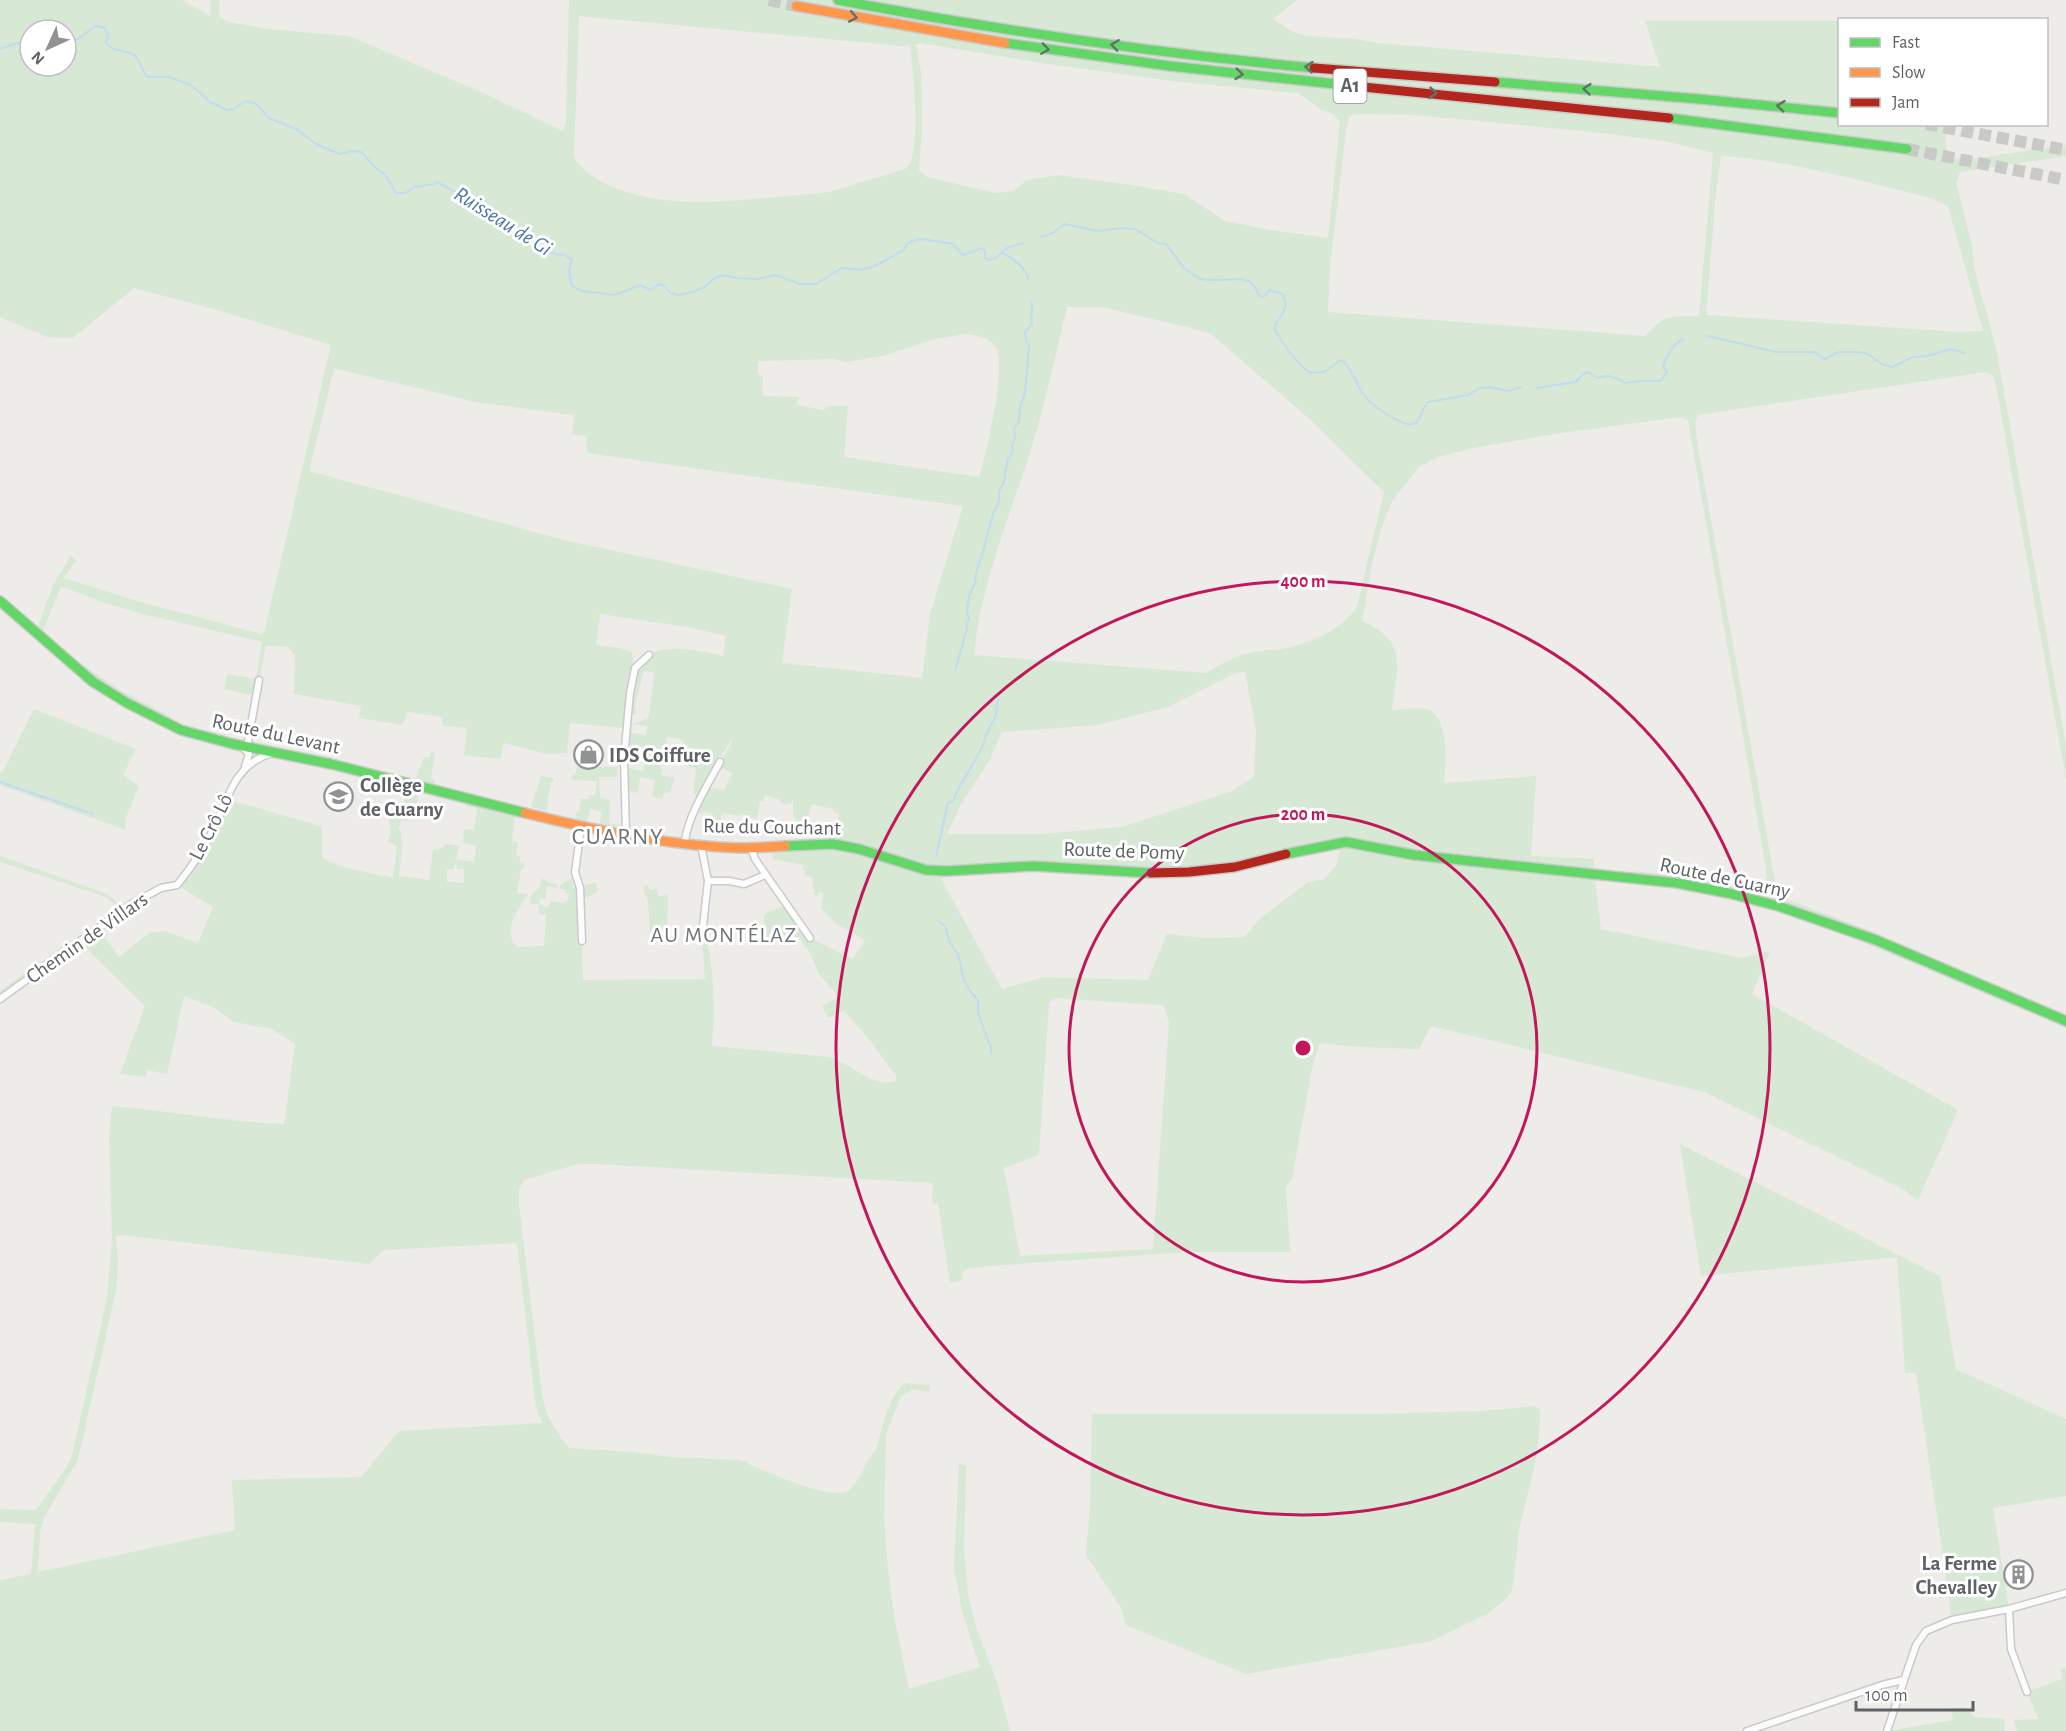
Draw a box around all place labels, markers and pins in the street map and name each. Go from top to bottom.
shop icon: IDS Coiffure [572,739,604,771]
place label: IDS Coiffure [609,745,711,766]
place label: Collège de Cuarny [360,775,444,820]
school or university icon: Collège de Cuarny [323,781,355,813]
centre of rings [1293,1038,1313,1058]
place label: La Ferme Chevalley [1915,1553,1998,1598]
building icon: La Ferme Chevalley [2002,1559,2034,1591]

